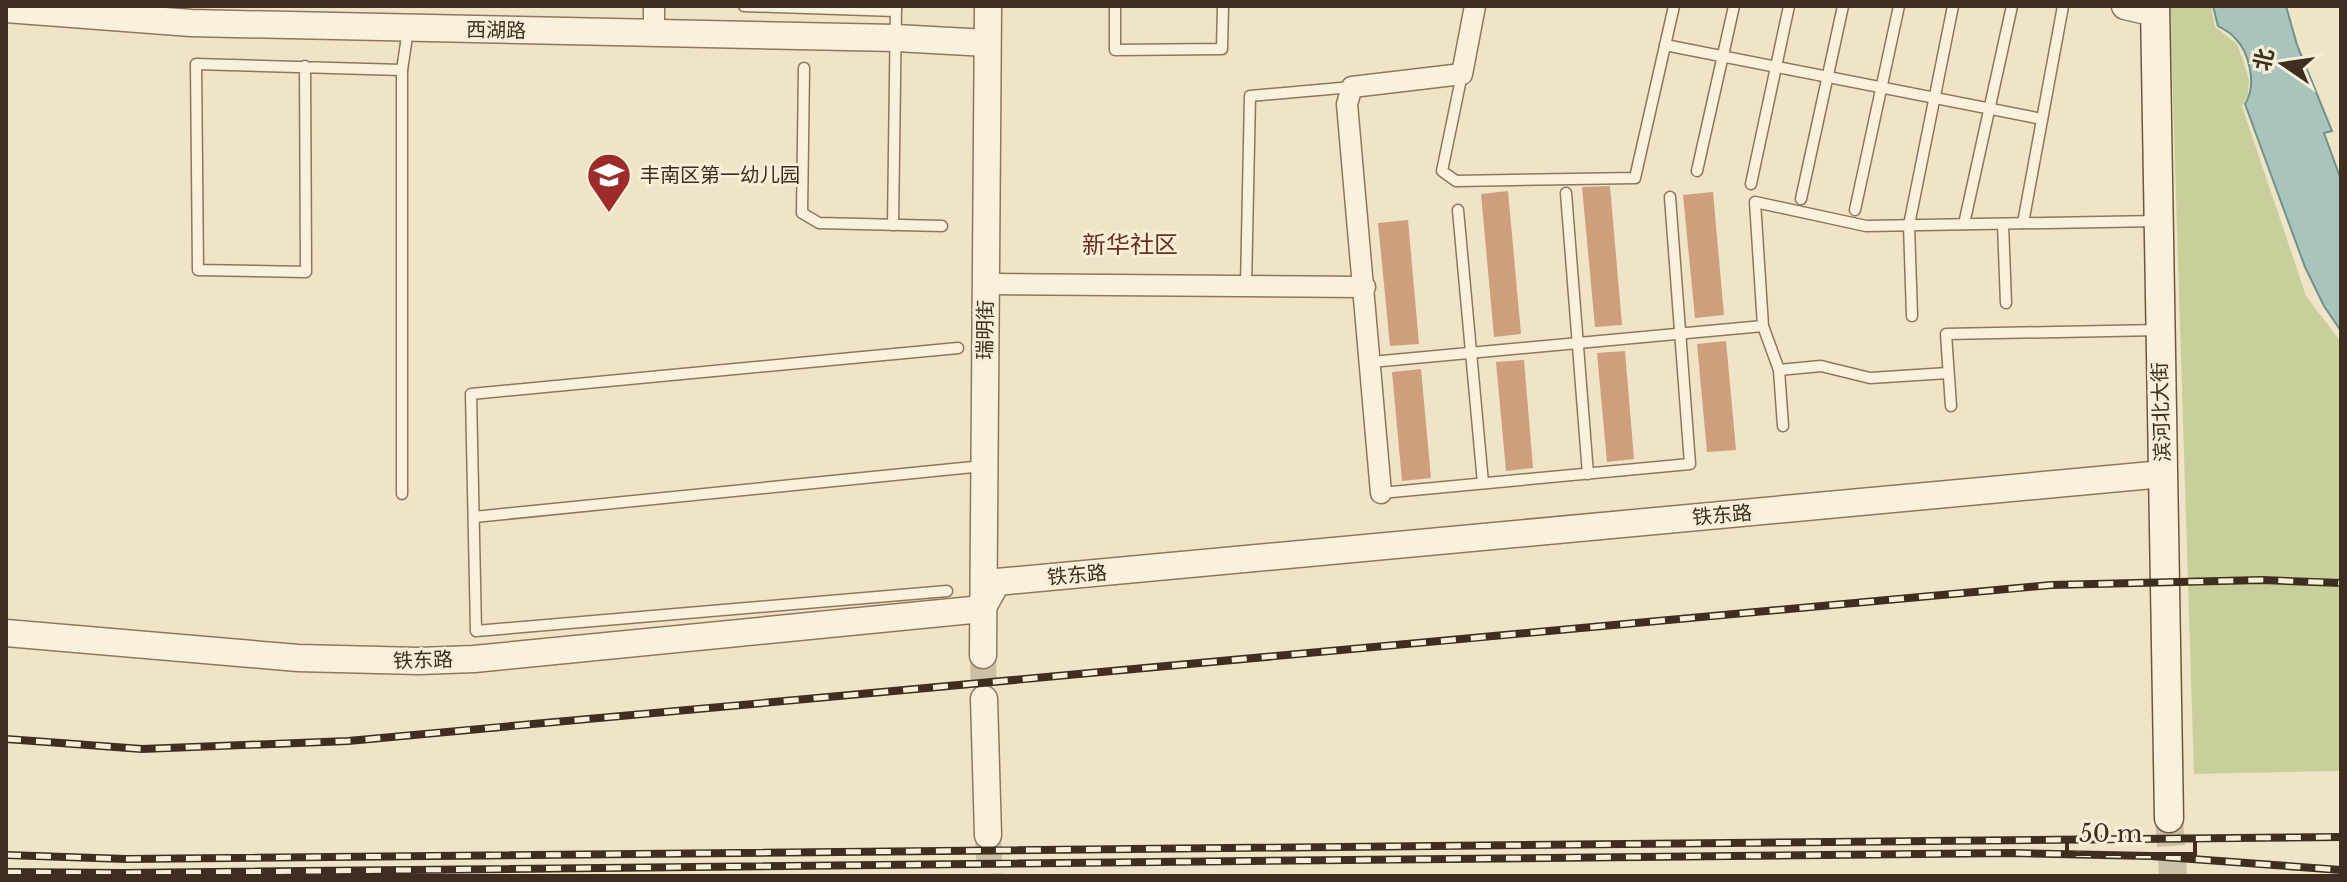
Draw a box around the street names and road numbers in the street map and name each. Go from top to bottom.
street label: 西湖路 [466,17,526,43]
street label: 瑞明街 [972,300,998,360]
street label: 滨河北大街 [2147,362,2175,462]
street label: 铁东路 [1691,500,1753,530]
street label: 铁东路 [1046,560,1108,590]
street label: 铁东路 [393,647,453,673]

